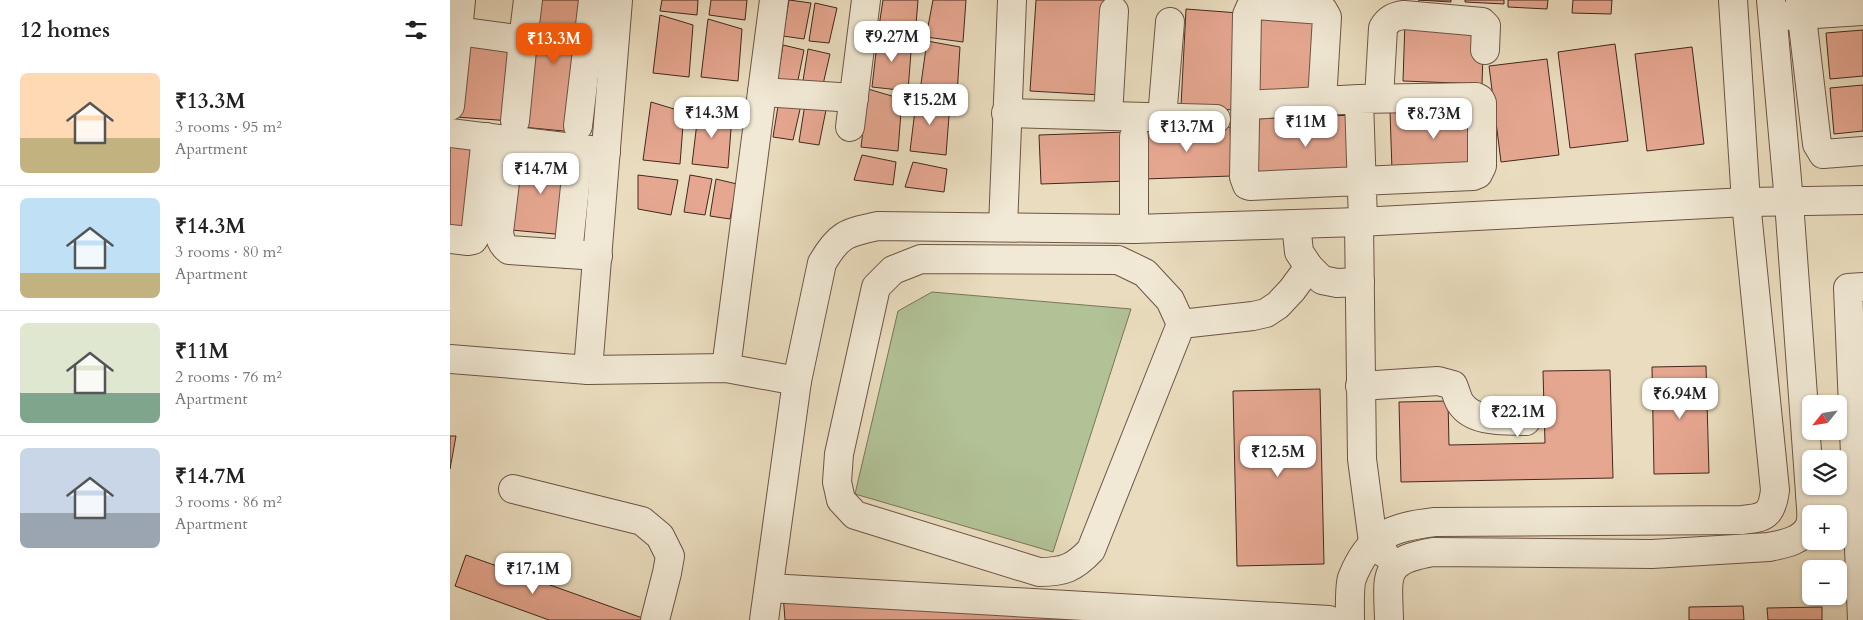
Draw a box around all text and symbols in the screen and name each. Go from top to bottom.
text: 12 homes [20,16,110,45]
icon: filters [402,16,430,44]
pin: ₹9.27M [851,20,933,63]
pin: ₹13.3M [513,22,595,65]
text: ₹9.27M [865,26,919,48]
text: ₹13.3M [527,28,581,50]
pin: ₹15.2M [889,84,971,126]
text: ₹13.3M [175,87,246,116]
text: ₹15.2M [903,89,957,111]
icon: home [60,93,120,153]
pin: ₹14.3M [671,96,753,139]
pin: ₹8.73M [1393,98,1475,140]
text: ₹14.3M [685,102,739,124]
text: ₹8.73M [1407,103,1461,125]
pin: ₹11M [1276,106,1336,148]
pin: ₹13.7M [1146,110,1228,153]
text: ₹11M [1285,111,1327,133]
text: 3 rooms · 95 m² [175,116,282,138]
text: ₹13.7M [1160,116,1214,138]
text: Apartment [175,138,248,160]
pin: ₹14.7M [500,152,582,195]
text: ₹14.7M [514,158,568,180]
text: ₹14.3M [175,212,246,241]
icon: home [60,218,120,278]
text: 3 rooms · 80 m² [175,241,282,263]
text: Apartment [175,263,248,285]
text: ₹11M [175,337,229,366]
icon: home [60,343,120,403]
text: 2 rooms · 76 m² [175,366,282,388]
pin: ₹6.94M [1639,378,1721,420]
text: ₹6.94M [1653,383,1707,405]
text: Apartment [175,388,248,410]
north arrow [1802,395,1848,440]
map controls [1802,395,1847,605]
pin: ₹22.1M [1477,396,1559,438]
text: ₹22.1M [1491,401,1545,423]
pin: ₹12.5M [1237,436,1319,478]
text: ₹12.5M [1251,441,1305,463]
button: layers [1802,450,1847,495]
text: ₹14.7M [175,462,246,491]
icon: home [60,468,120,528]
text: 3 rooms · 86 m² [175,491,282,513]
button: + [1802,505,1847,550]
text: Apartment [175,513,248,535]
pin: ₹17.1M [492,552,574,595]
text: ₹17.1M [506,558,560,580]
button: − [1802,560,1847,605]

